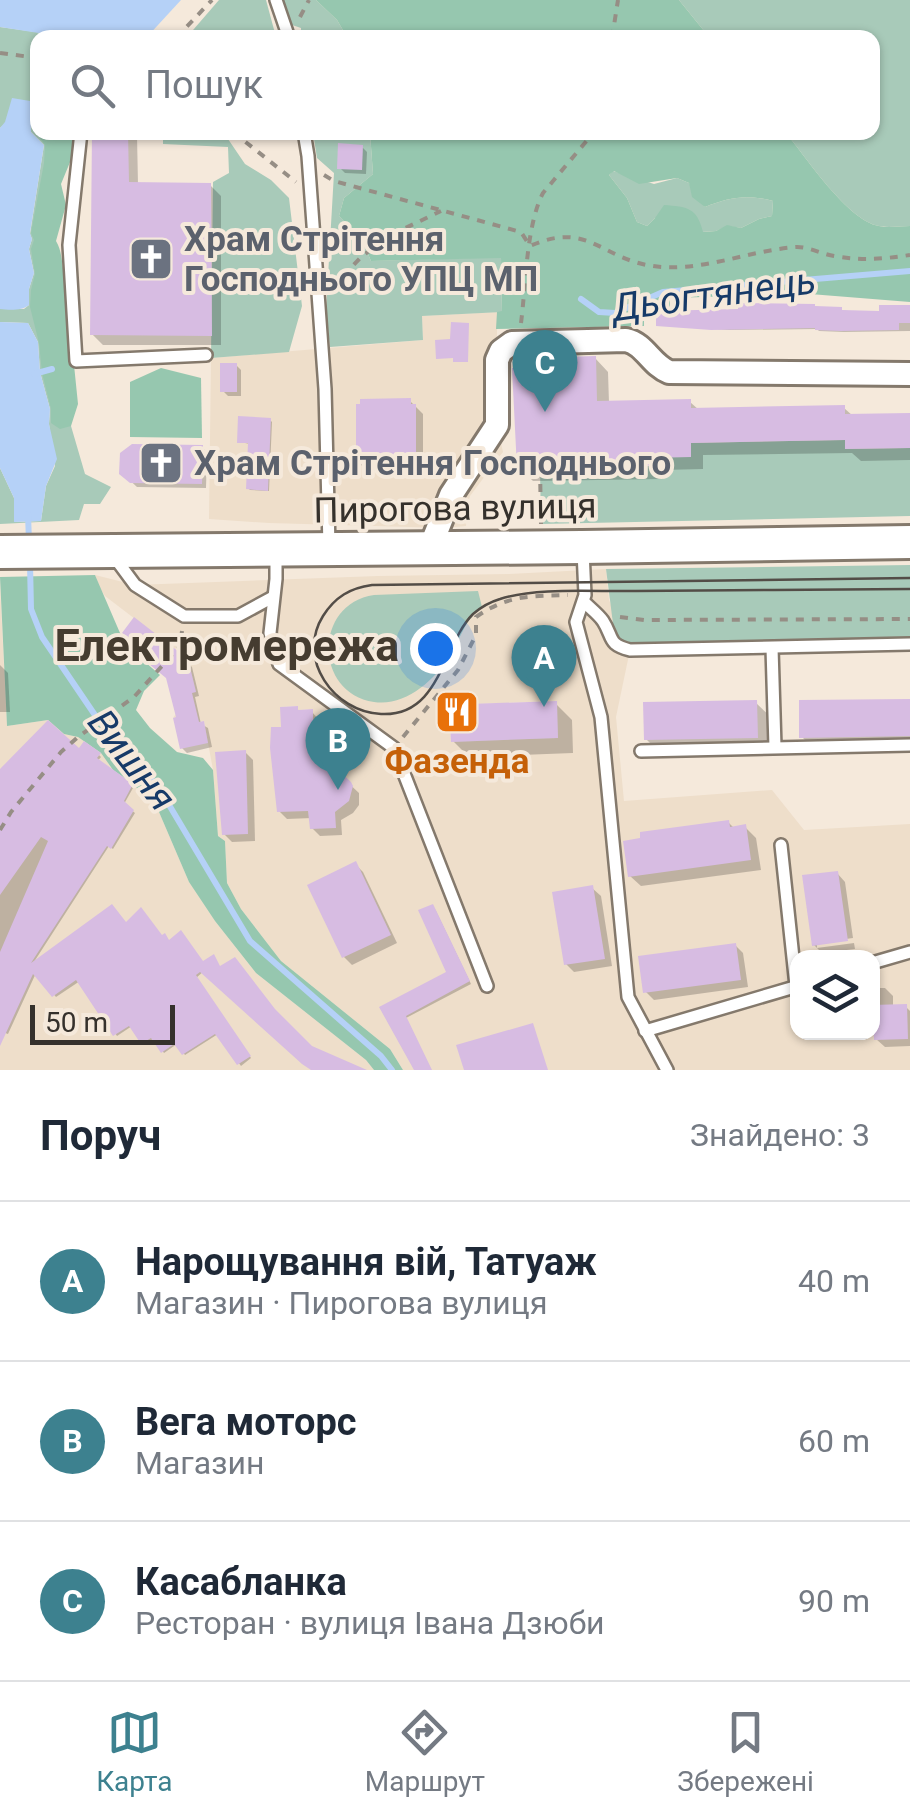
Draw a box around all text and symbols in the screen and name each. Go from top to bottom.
search box [30,30,880,140]
icon: search [65,58,120,113]
text: Пошук [145,63,263,107]
place label: Храм Стрітення Господнього УПЦ МП [184,219,538,300]
church icon: Храм Стрітення Господнього УПЦ МП [128,236,174,282]
water label: Дьогтянець [607,258,819,330]
pin: C [512,330,578,412]
church icon: Храм Стрітення Господнього [138,440,184,486]
place label: Храм Стрітення Господнього [194,443,671,484]
street label: Пирогова вулиця [313,486,597,531]
district label: Електромережа [55,619,399,672]
your location [410,623,461,674]
pin: A [512,624,576,707]
restaurant icon: Фазенда [434,689,480,735]
water label: Вишня [79,701,185,819]
pin: B [306,708,370,790]
place label: Фазенда [385,741,529,782]
map controls [790,950,880,1040]
button: layers [790,950,880,1040]
scale bar [30,1000,175,1044]
text: 50 m [45,1006,108,1039]
text: Поруч [40,1111,161,1160]
text: Знайдено: 3 [690,1116,870,1154]
text: Нарощування вій, Татуаж [135,1240,597,1284]
text: A [62,1262,83,1300]
text: 40 m [798,1262,870,1300]
text: Магазин · Пирогова вулиця [135,1284,547,1322]
text: Вега моторс [135,1400,357,1444]
text: B [62,1422,83,1460]
text: 60 m [798,1422,870,1460]
text: Магазин [135,1444,264,1482]
text: Касабланка [135,1560,347,1604]
text: C [62,1582,83,1620]
text: 90 m [798,1582,870,1620]
text: Ресторан · вулиця Івана Дзюби [135,1604,605,1642]
tab: Карта [96,1705,172,1798]
tab: Маршрут [365,1705,485,1798]
tab: Збережені [677,1705,814,1798]

